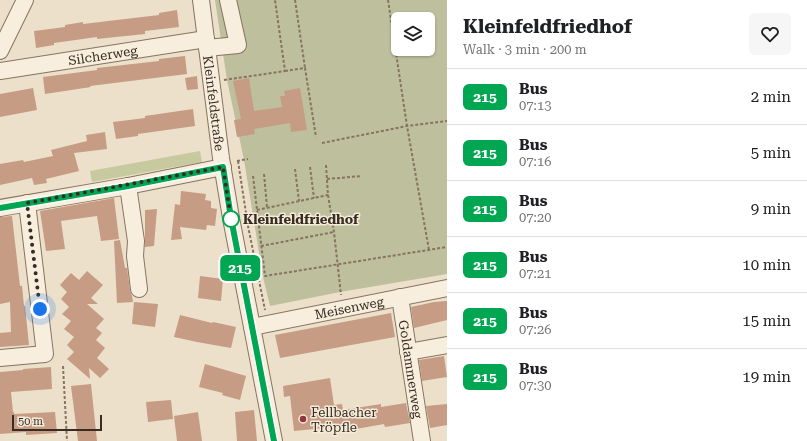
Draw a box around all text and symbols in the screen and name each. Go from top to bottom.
map controls [391,12,435,56]
button: layers [391,12,435,56]
button: heart [749,13,791,55]
text: Kleinfeldfriedhof [463,15,632,38]
text: Walk · 3 min · 200 m [463,42,587,57]
street label: Silcherweg [67,43,139,68]
street label: Kleinfeldstraße [200,55,227,152]
text: Bus [519,80,547,98]
text: 2 min [751,88,791,106]
text: 215 [473,89,497,105]
text: 07:13 [519,98,551,113]
text: Bus [519,136,547,154]
text: 5 min [751,144,791,162]
text: 215 [473,145,497,161]
text: 07:16 [519,154,551,169]
text: Bus [519,192,547,210]
text: 9 min [751,200,791,218]
text: 215 [473,201,497,217]
marker: Kleinfeldfriedhof [222,210,240,228]
text: 07:20 [519,210,551,225]
place label: Kleinfeldfriedhof [243,212,359,227]
text: Bus [519,248,547,266]
line badge: 215 [217,255,263,281]
text: 10 min [742,256,791,274]
text: 215 [473,257,497,273]
text: 215 [228,260,252,276]
text: 07:21 [519,266,551,281]
street label: Meisenweg [313,294,386,322]
your location [30,299,50,319]
text: Bus [519,304,547,322]
text: 15 min [742,312,791,330]
text: 215 [473,313,497,329]
street label: Goldammerweg [396,319,426,420]
text: 07:26 [519,322,551,337]
text: Bus [519,360,547,378]
text: 19 min [742,368,791,386]
text: 215 [473,369,497,385]
text: 07:30 [519,378,551,393]
place label: Fellbacher Tröpfle [311,405,377,435]
scale bar [12,413,102,432]
marker: Fellbacher Tröpfle [298,414,308,424]
text: 50 m [18,415,43,428]

